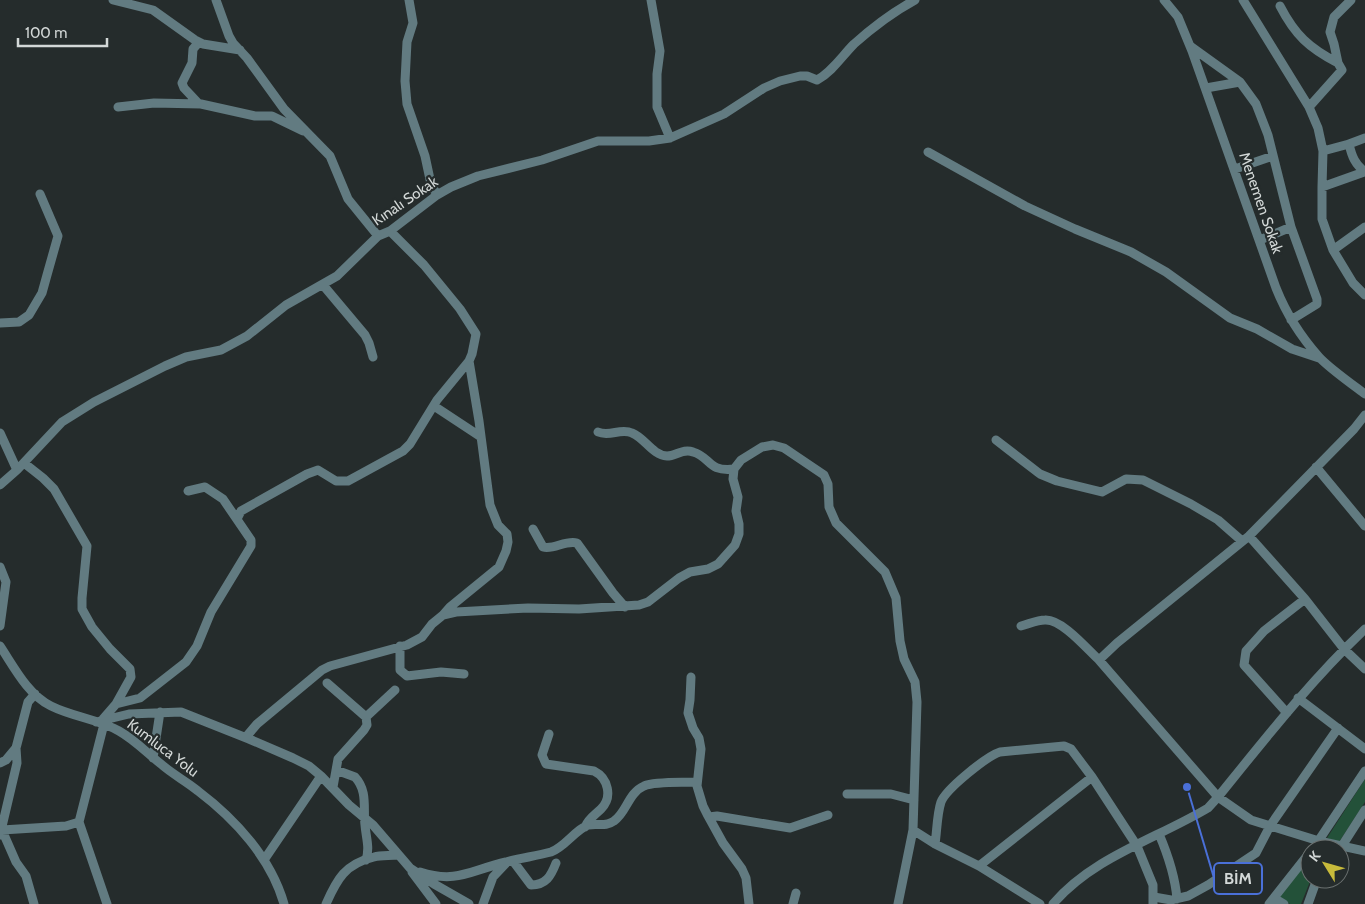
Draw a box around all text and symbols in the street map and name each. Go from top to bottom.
scale bar [18,15,106,47]
text: 100 m [25,24,67,42]
street label: Menemen Sokak [1235,150,1287,256]
street label: Kınalı Sokak [369,172,441,230]
street label: Kumluca Yolu [124,715,202,781]
north arrow [1300,839,1350,889]
text: K [1305,847,1325,865]
callout: BİM [1214,863,1262,894]
text: BİM [1224,869,1252,888]

